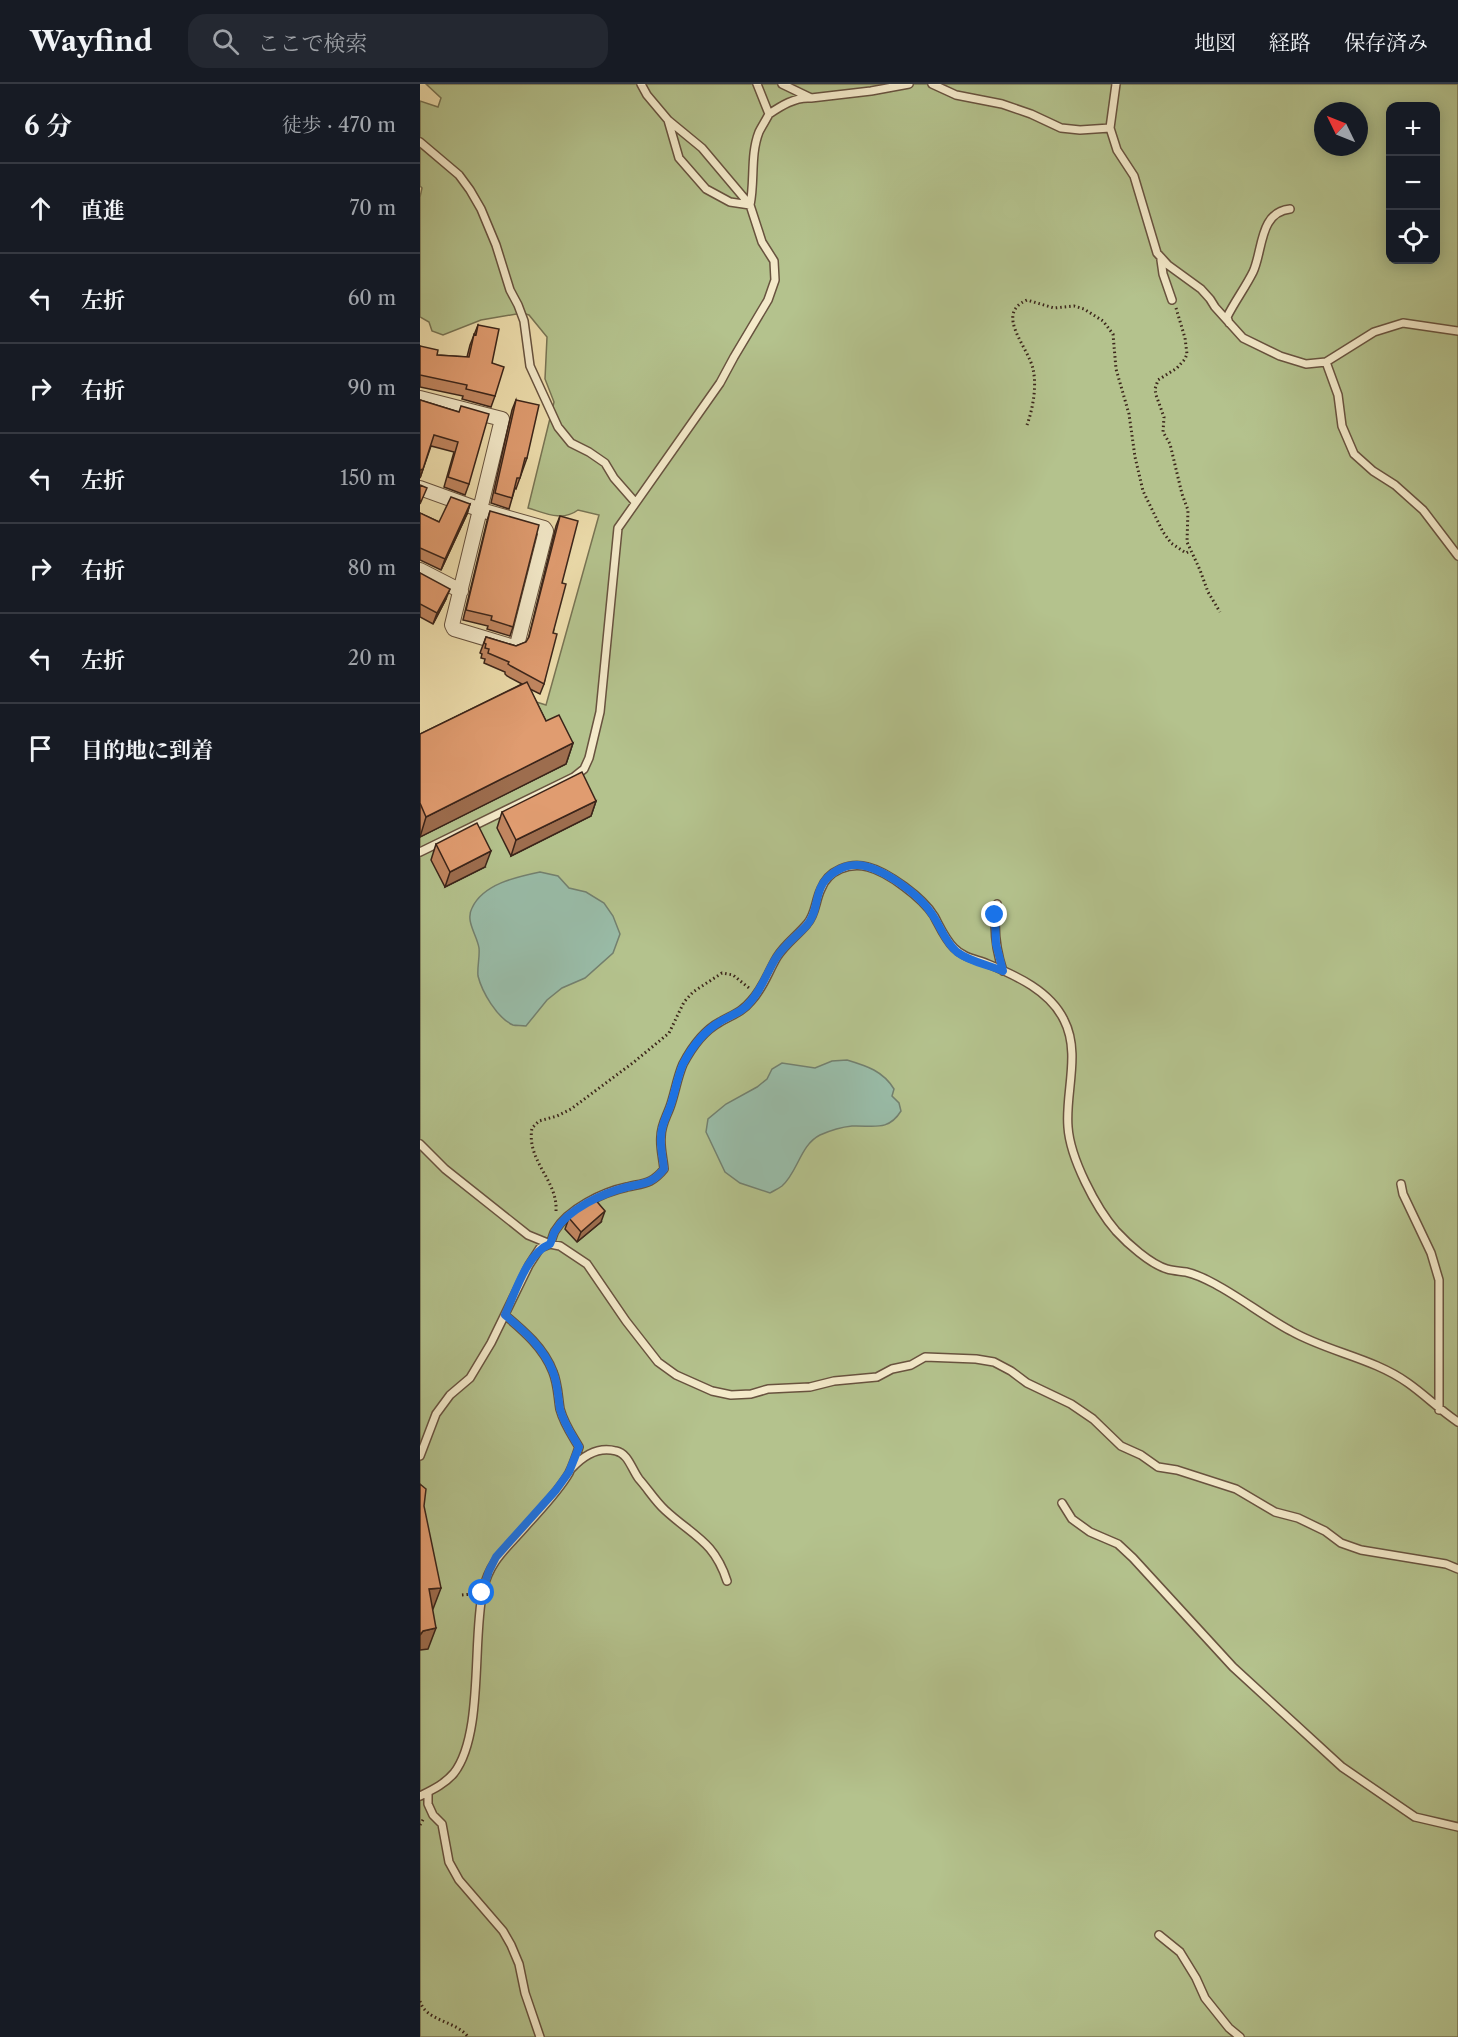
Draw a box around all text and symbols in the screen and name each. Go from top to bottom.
search box [188,14,608,68]
text: Wayfind [30,24,152,58]
icon: search [209,25,242,58]
text: ここで検索 [257,30,367,57]
text: 地図 [1194,30,1236,55]
text: 経路 [1269,30,1311,55]
text: 保存済み [1344,30,1428,55]
north arrow [1314,102,1368,156]
map controls [1386,102,1440,264]
button: + [1386,102,1440,156]
text: 6 分 [24,110,72,142]
text: 徒歩 · 470 m [282,113,396,137]
button: − [1386,156,1440,210]
icon: ahead [24,192,57,225]
text: 70 m [350,196,396,220]
text: 直進 [81,197,125,224]
button: locate [1386,210,1440,264]
icon: left [24,282,57,315]
text: 60 m [348,286,396,310]
text: 左折 [81,287,125,314]
icon: right [24,372,57,405]
text: 90 m [348,376,396,400]
text: 右折 [81,377,125,404]
icon: left [24,462,57,495]
text: 150 m [340,466,396,490]
text: 左折 [81,467,125,494]
icon: right [24,552,57,585]
text: 80 m [348,556,396,580]
text: 右折 [81,557,125,584]
icon: left [24,642,57,675]
text: 20 m [348,646,396,670]
text: 左折 [81,647,125,674]
icon: arrive [24,732,57,765]
text: 目的地に到着 [81,737,213,764]
route end [981,901,1007,927]
route start [468,1579,494,1605]

